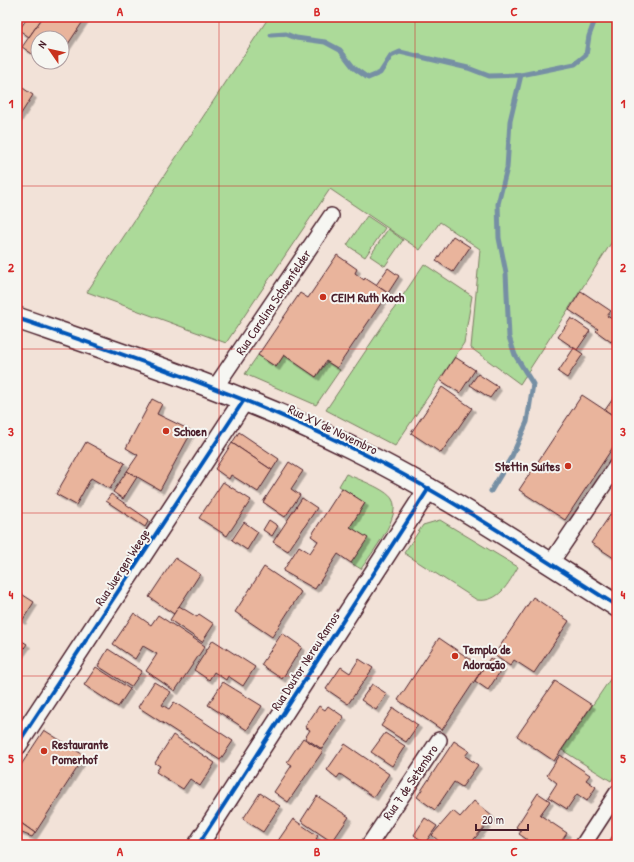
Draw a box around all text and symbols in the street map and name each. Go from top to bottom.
text: A [117,2,124,20]
text: B [314,2,321,20]
text: C [510,2,518,20]
north arrow [30,30,70,70]
text: N [34,38,49,51]
text: 1 [9,94,14,112]
text: 1 [621,94,626,112]
street label: Rua Carolina Schoenfelder [231,246,315,358]
text: 2 [8,258,15,276]
text: 2 [620,258,627,276]
place label: CEIM Ruth Koch [331,288,405,306]
marker: CEIM Ruth Koch [318,292,328,302]
street label: Rua XV de Novembro [285,400,381,458]
text: 3 [8,422,14,440]
place label: Schoen [174,422,207,440]
text: 3 [620,422,626,440]
marker: Schoen [161,426,171,436]
place label: Stettin Suítes [495,457,560,475]
marker: Stettin Suítes [563,461,573,471]
street label: Rua Juergen Weege [90,525,154,609]
text: 4 [9,585,14,603]
text: 4 [621,585,626,603]
street label: Rua Doutor Nereu Ramos [266,608,344,714]
place label: Templo de Adoração [462,640,511,673]
marker: Templo de Adoração [450,651,460,661]
place label: Restaurante Pomerhof [52,735,109,768]
street label: Rua 7 de Setembro [378,741,442,823]
marker: Restaurante Pomerhof [39,746,49,756]
text: 5 [8,749,14,767]
text: 5 [620,749,626,767]
scale bar [476,806,528,832]
text: 20 m [482,811,504,828]
text: A [117,842,124,860]
text: B [314,842,321,860]
text: C [510,842,518,860]

